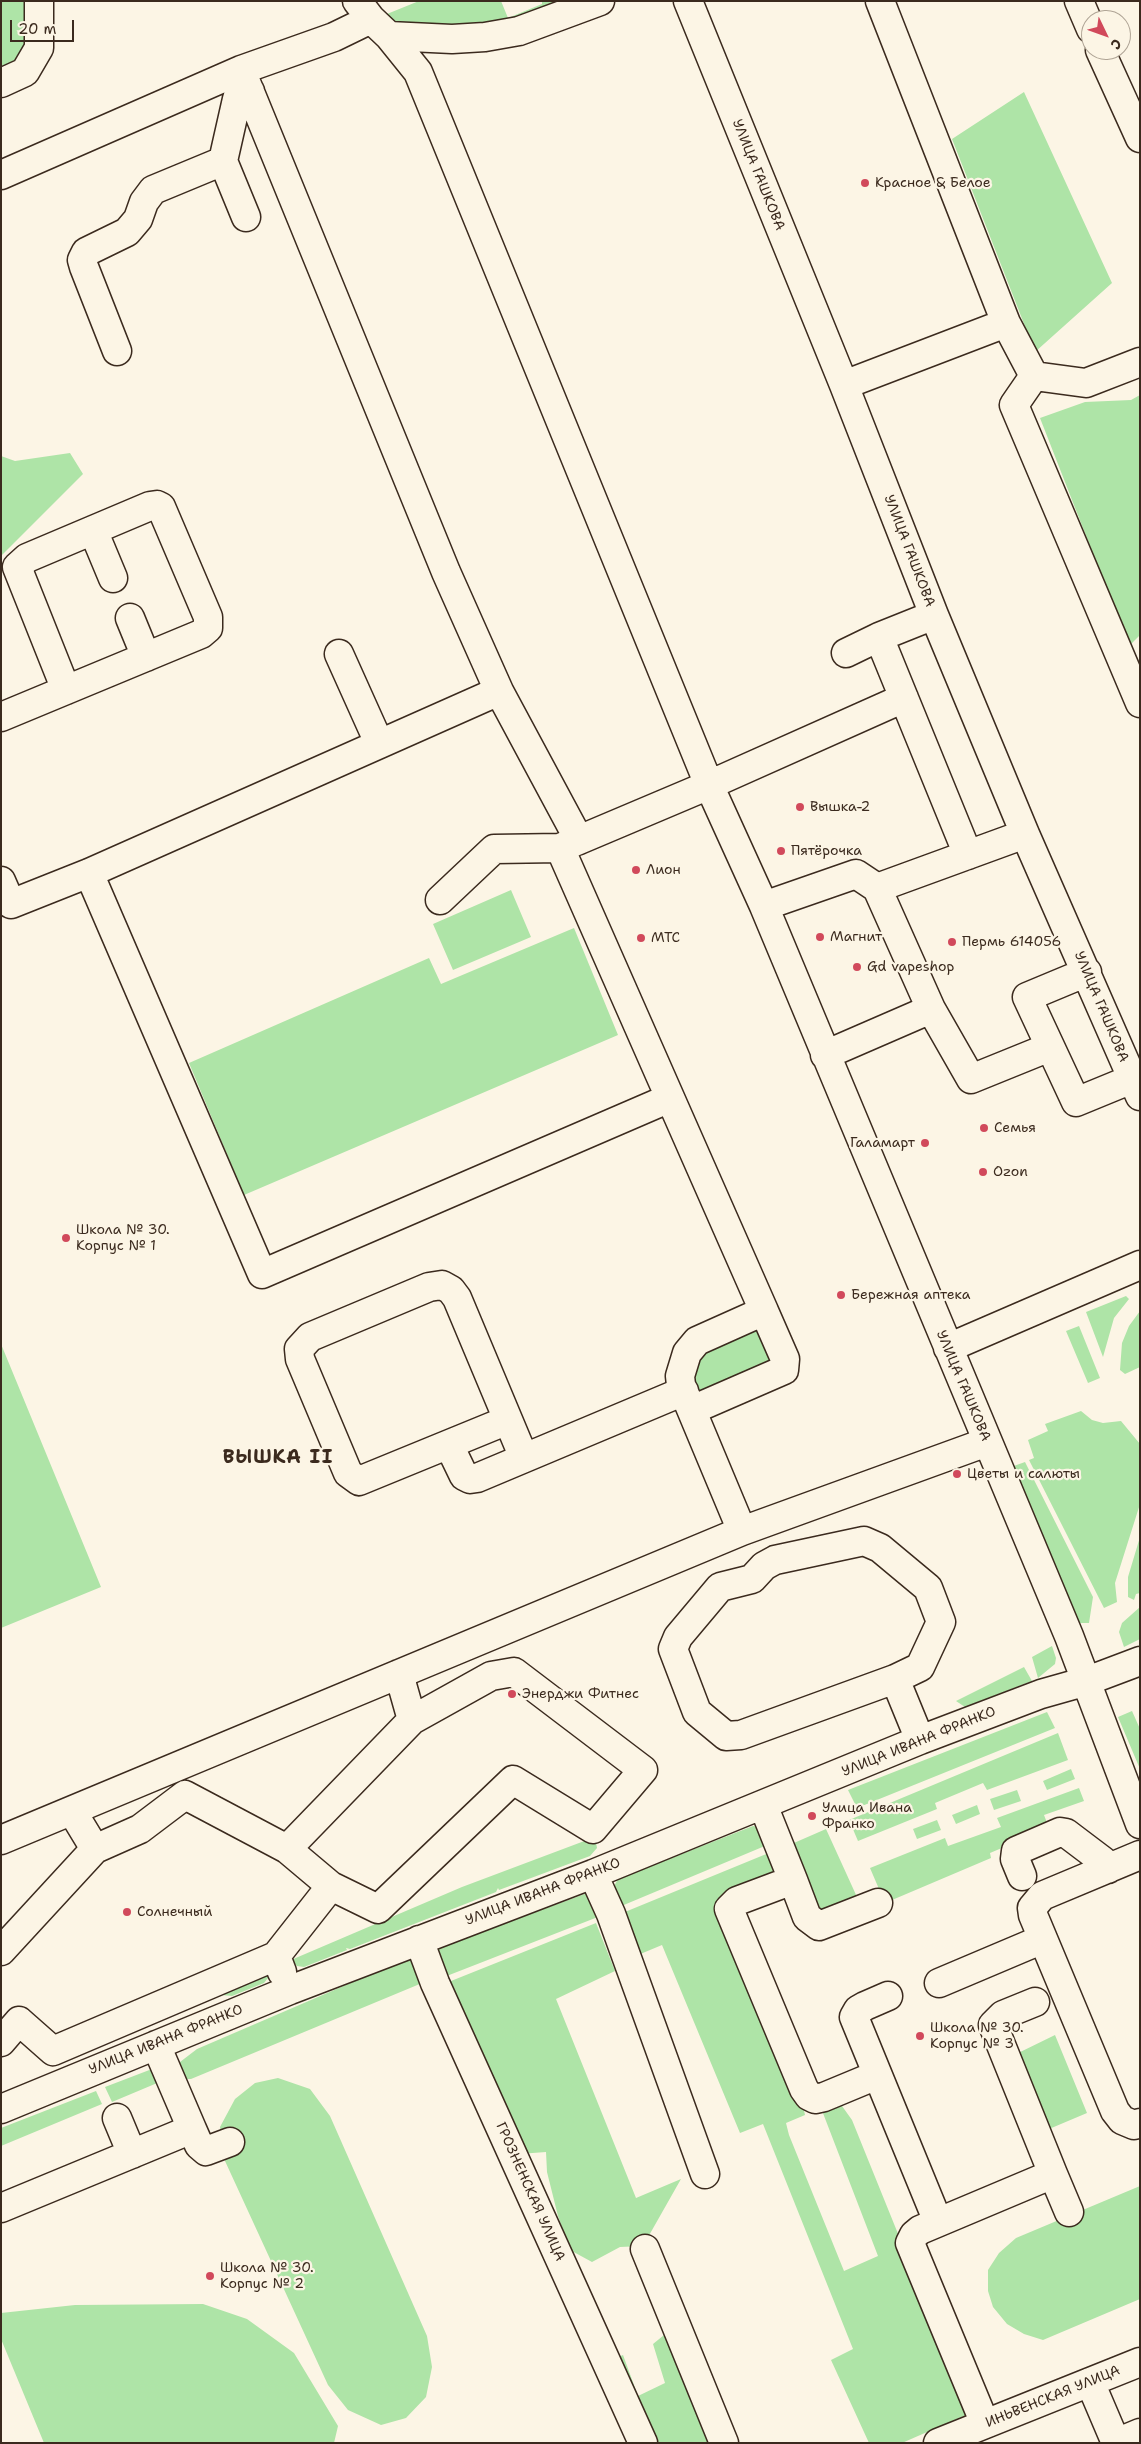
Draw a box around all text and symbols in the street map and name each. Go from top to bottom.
scale bar [12,10,76,42]
north arrow [1081,10,1131,60]
text: 20 m [18,19,57,39]
text: С [1107,35,1126,54]
street label: УЛИЦА ГАШКОВА [728,117,788,233]
place label: Красное & Белое [875,175,991,191]
marker: Красное & Белое [859,177,871,189]
street label: УЛИЦА ГАШКОВА [880,493,938,609]
place label: Вышка-2 [810,799,870,815]
marker: Вышка-2 [794,801,806,813]
place label: Пятёрочка [791,843,862,859]
marker: Пятёрочка [775,845,787,857]
place label: Лион [646,862,681,878]
marker: Лион [630,864,642,876]
place label: Магнит [830,929,882,945]
place label: МТС [651,930,680,946]
marker: Магнит [814,931,826,943]
marker: МТС [635,932,647,944]
place label: Пермь 614056 [962,934,1061,950]
marker: Пермь 614056 [946,936,958,948]
street label: УЛИЦА ГАШКОВА [1070,949,1132,1065]
place label: Gd vapeshop [867,959,954,975]
marker: Gd vapeshop [851,961,863,973]
place label: Семья [994,1120,1036,1136]
marker: Семья [978,1122,990,1134]
place label: Галамарт [850,1135,915,1151]
marker: Галамарт [919,1137,931,1149]
place label: Ozon [993,1164,1028,1180]
marker: Ozon [977,1166,989,1178]
place label: Школа № 30. Корпус № 1 [76,1222,170,1254]
marker: Школа № 30. Корпус № 1 [60,1232,72,1244]
place label: Бережная аптека [851,1287,970,1303]
marker: Бережная аптека [835,1289,847,1301]
street label: УЛИЦА ГАШКОВА [932,1328,994,1444]
district label: ВЫШКА II [222,1447,334,1469]
place label: Цветы и салюты [967,1466,1080,1482]
marker: Цветы и салюты [951,1468,963,1480]
place label: Энерджи Фитнес [522,1686,639,1702]
marker: Энерджи Фитнес [506,1688,518,1700]
street label: УЛИЦА ИВАНА ФРАНКО [840,1703,998,1781]
place label: Улица Ивана Франко [822,1800,912,1832]
marker: Улица Ивана Франко [806,1810,818,1822]
street label: УЛИЦА ИВАНА ФРАНКО [463,1855,623,1929]
place label: Солнечный [137,1904,212,1920]
marker: Солнечный [121,1906,133,1918]
street label: УЛИЦА ИВАНА ФРАНКО [87,2001,245,2079]
place label: Школа № 30. Корпус № 3 [930,2020,1024,2052]
marker: Школа № 30. Корпус № 3 [914,2030,926,2042]
street label: ГРОЗНЕНСКАЯ УЛИЦА [492,2120,568,2264]
place label: Школа № 30. Корпус № 2 [220,2260,314,2292]
marker: Школа № 30. Корпус № 2 [204,2270,216,2282]
street label: ИНЬВЕНСКАЯ УЛИЦА [983,2362,1123,2432]

